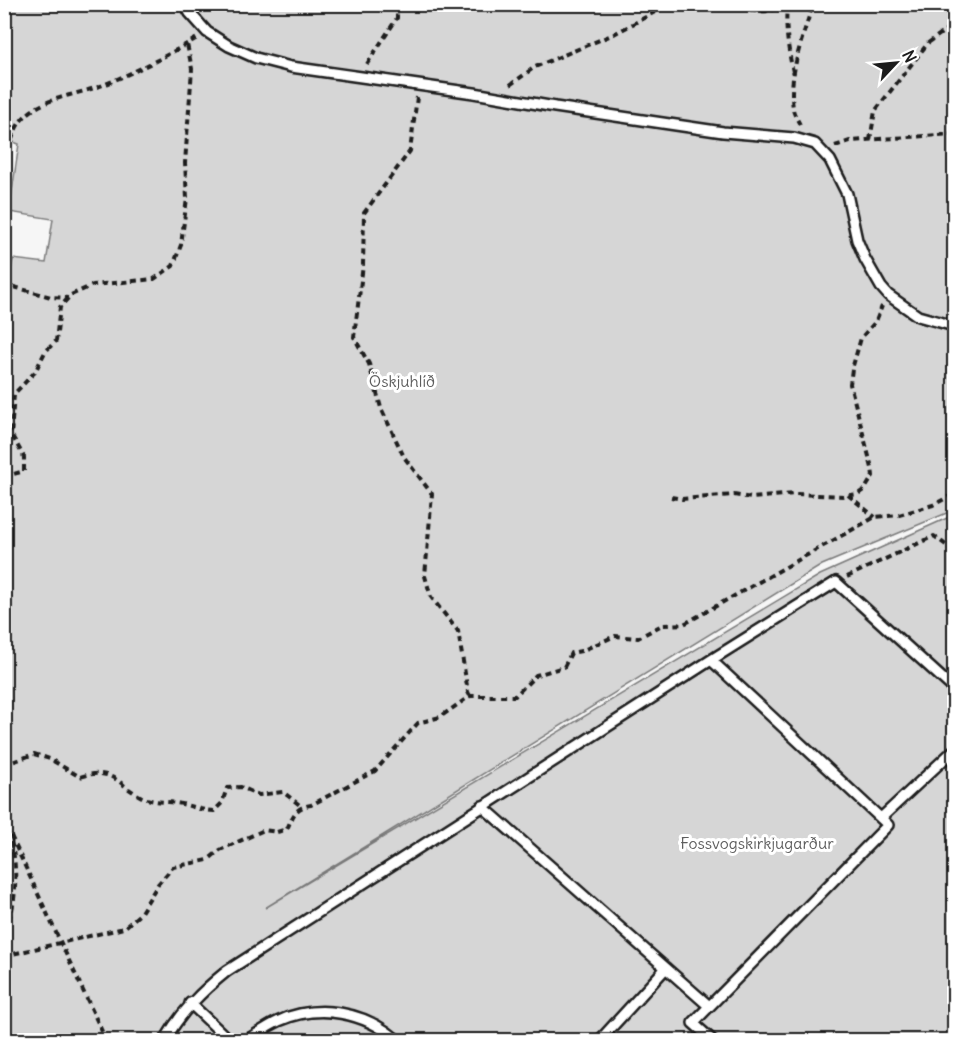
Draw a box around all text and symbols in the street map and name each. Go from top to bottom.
north arrow [866,33,926,93]
text: N [898,47,921,66]
park label: Öskjuhlíð [369,371,435,391]
park label: Fossvogskirkjugarður [680,833,834,853]

